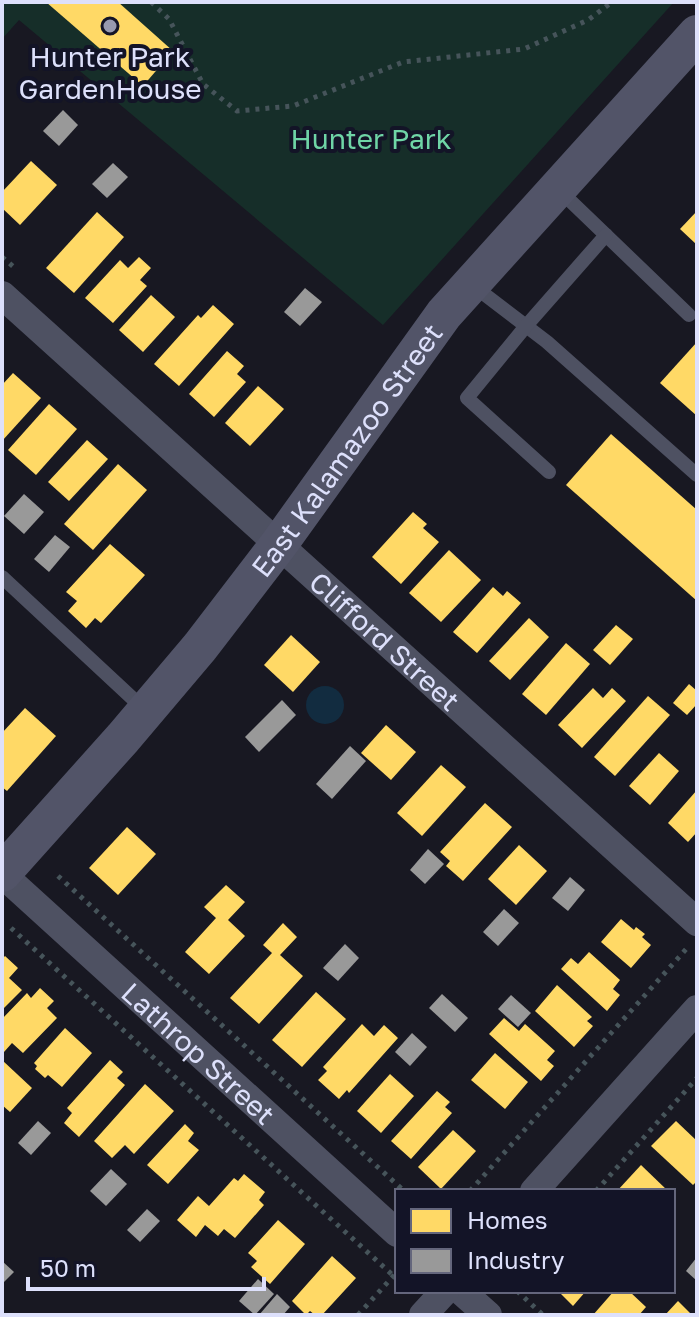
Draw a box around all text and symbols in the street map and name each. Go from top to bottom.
marker: Hunter Park GardenHouse [101,17,119,35]
place label: Hunter Park GardenHouse [19,40,201,105]
park label: Hunter Park [290,122,452,155]
street label: East Kalamazoo Street [244,317,448,583]
street label: Clifford Street [303,565,467,717]
street label: Lathrop Street [116,975,282,1131]
legend [395,1189,675,1293]
text: Homes [467,1205,548,1234]
scale bar [28,1241,264,1291]
text: Industry [467,1245,564,1274]
text: 50 m [40,1253,96,1282]

